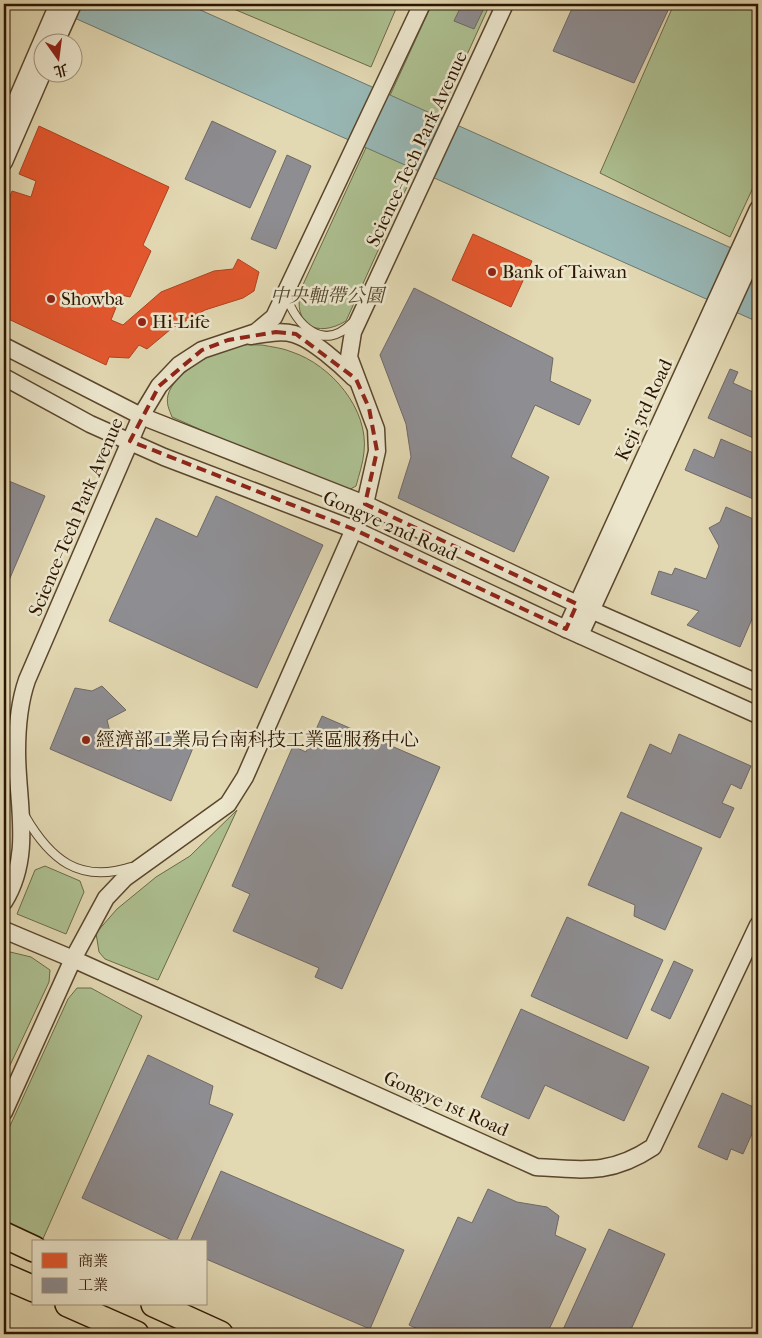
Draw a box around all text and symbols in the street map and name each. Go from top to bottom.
north arrow [32,32,82,82]
street label: Science-Tech Park Avenue [362,48,472,250]
text: 北 [52,60,70,80]
place label: Bank of Taiwan [502,261,627,283]
marker: Bank of Taiwan [486,266,498,278]
park label: 中央軸帶公園 [270,285,387,307]
place label: Showba [61,288,124,310]
marker: Showba [45,293,57,305]
place label: Hi-Life [152,311,210,333]
marker: Hi-Life [136,316,148,328]
street label: Keji 3rd Road [611,355,677,464]
street label: Science-Tech Park Avenue [24,414,128,620]
street label: Gongye 2nd Road [319,486,461,566]
place label: 經濟部工業局台南科技工業區服務中心 [96,729,419,751]
marker: 經濟部工業局台南科技工業區服務中心 [80,734,92,746]
street label: Gongye 1st Road [380,1067,512,1142]
legend [32,1240,208,1306]
text: 商業 [78,1252,108,1270]
text: 工業 [78,1276,108,1294]

